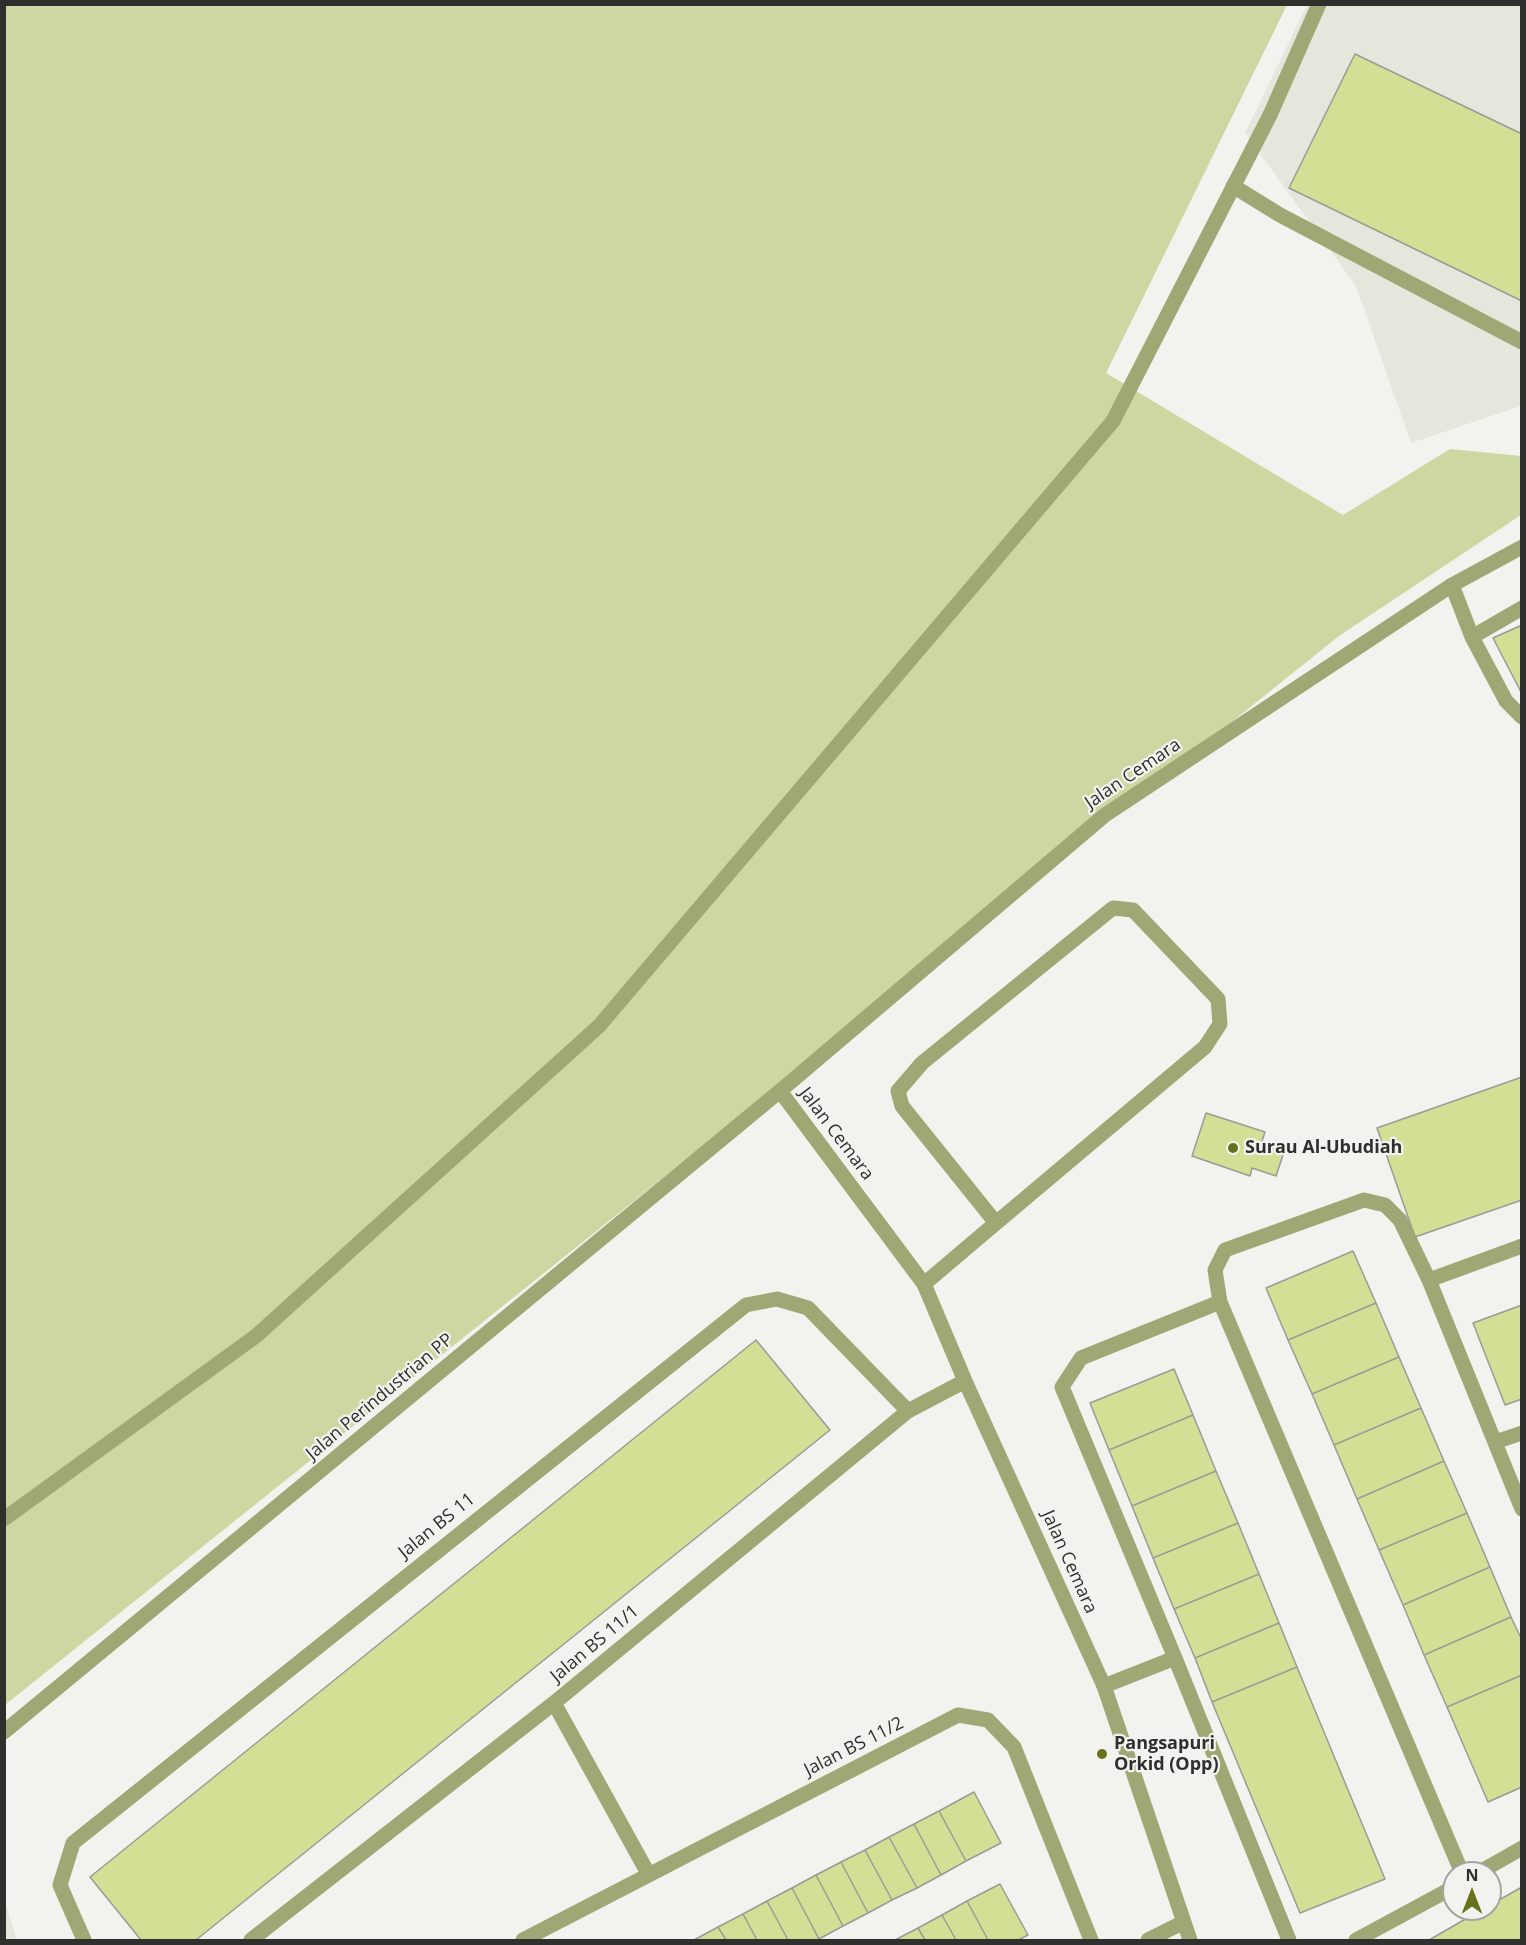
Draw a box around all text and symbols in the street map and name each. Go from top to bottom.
street label: Jalan Cemara [1081,734,1185,814]
street label: Jalan Cemara [794,1083,878,1185]
place label: Surau Al-Ubudiah [1245,1137,1402,1159]
marker: Surau Al-Ubudiah [1226,1141,1240,1155]
street label: Jalan Perindustrian PP [302,1329,458,1465]
street label: Jalan BS 11 [395,1489,479,1563]
street label: Jalan Cemara [1037,1507,1101,1617]
street label: Jalan BS 11/1 [546,1601,644,1687]
street label: Jalan BS 11/2 [801,1713,907,1781]
place label: Pangsapuri Orkid (Opp) [1114,1733,1219,1776]
marker: Pangsapuri Orkid (Opp) [1095,1747,1109,1761]
north arrow [1442,1861,1502,1921]
text: N [1465,1864,1479,1886]

